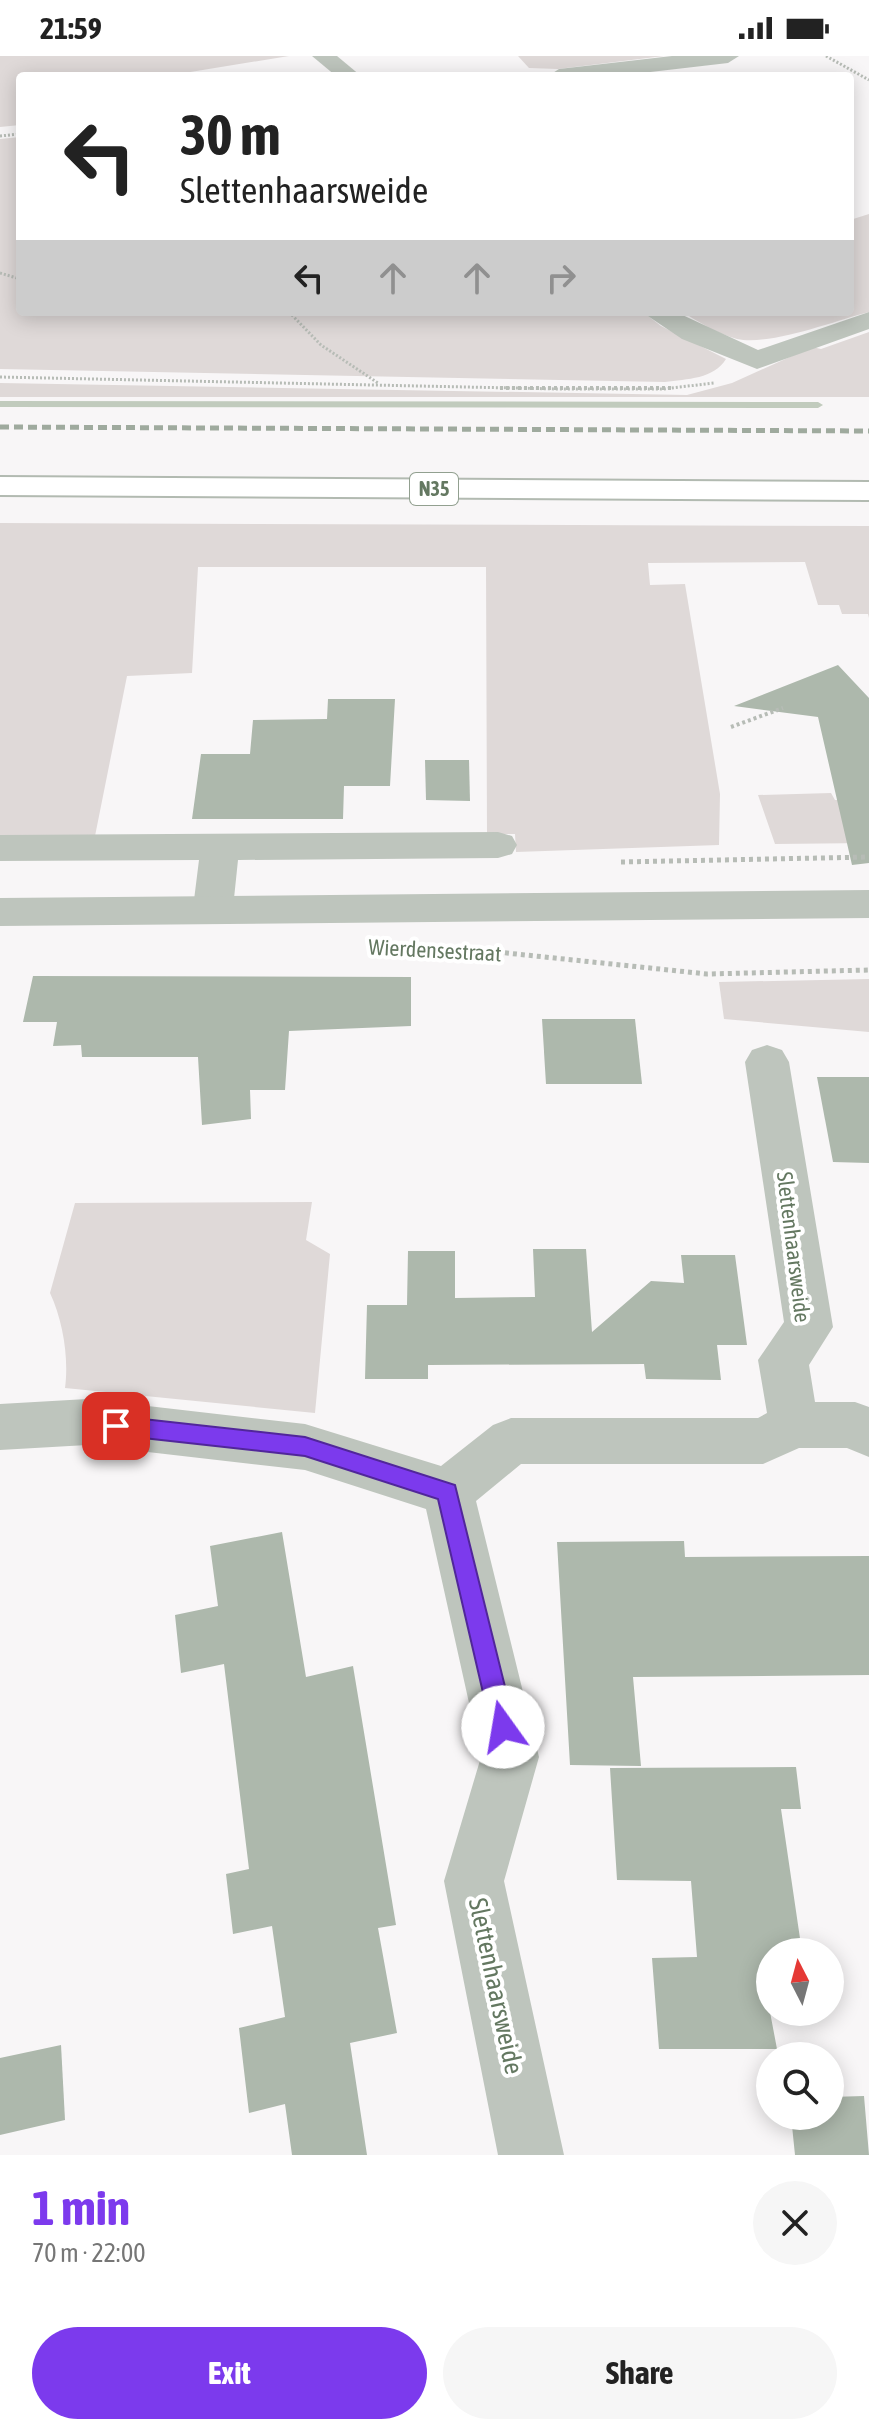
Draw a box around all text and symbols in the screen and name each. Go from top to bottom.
text: 21:59 [40,11,102,45]
text: 30 m [180,103,281,167]
icon: left [48,104,152,208]
text: Slettenhaarsweide [180,169,428,211]
icon: left [287,256,331,300]
icon: ahead [371,256,415,300]
icon: ahead [455,256,499,300]
icon: right [539,256,583,300]
road number: N35 [410,473,458,505]
street label: Wierdensestraat [368,934,502,966]
street label: Slettenhaarsweide [772,1170,816,1324]
pin [82,1392,150,1460]
icon: arrive [94,1404,138,1448]
position arrow [461,1685,545,1769]
street label: Slettenhaarsweide [463,1895,529,2077]
north arrow [756,1938,844,2026]
map controls [756,1938,844,2130]
button: search [756,2042,844,2130]
text: 1 min [32,2180,130,2235]
button: close [753,2181,837,2265]
text: 70 m · 22:00 [32,2238,145,2268]
button: Exit [32,2327,427,2419]
button: Share [443,2327,837,2419]

